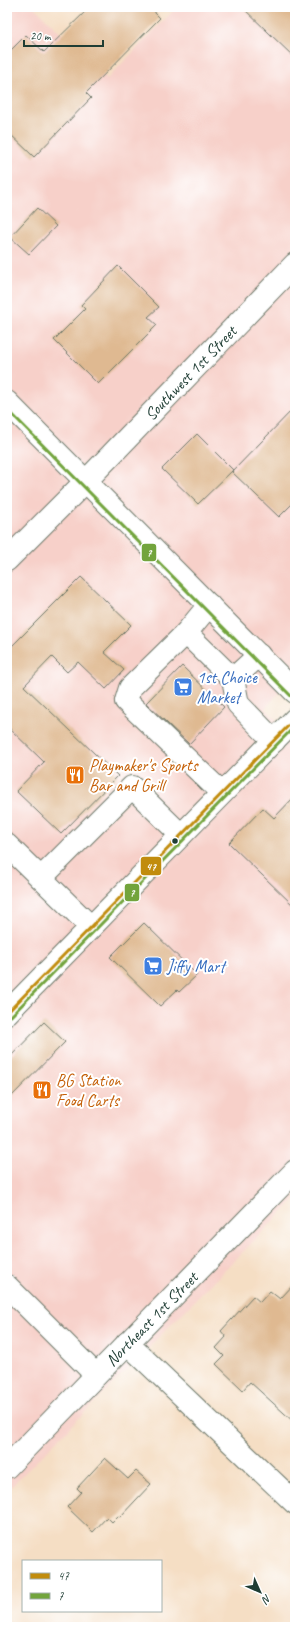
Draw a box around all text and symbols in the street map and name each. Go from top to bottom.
scale bar [24,22,103,48]
text: 20 m [30,28,52,44]
street label: Southwest 1st Street [140,319,242,425]
line badge: 7 [141,543,157,562]
text: 7 [147,545,153,559]
place label: 1st Choice Market [197,667,258,708]
supermarket icon: 1st Choice Market [172,676,194,698]
place label: Playmaker's Sports Bar and Grill [89,755,199,796]
restaurant icon: Playmaker's Sports Bar and Grill [64,764,86,786]
unlabelled marker [170,836,180,846]
line badge: 47 [140,856,162,876]
text: 47 [146,859,157,873]
line badge: 7 [124,883,140,902]
text: 7 [130,885,136,899]
supermarket icon: Jiffy Mart [142,955,164,977]
place label: Jiffy Mart [166,956,227,977]
place label: BG Station Food Carts [56,1070,122,1111]
restaurant icon: BG Station Food Carts [31,1079,53,1101]
street label: Northeast 1st Street [101,1265,204,1370]
legend [22,1560,162,1612]
text: 47 [58,1568,69,1584]
north arrow [240,1572,280,1612]
text: 7 [58,1588,64,1604]
text: N [258,1592,274,1608]

